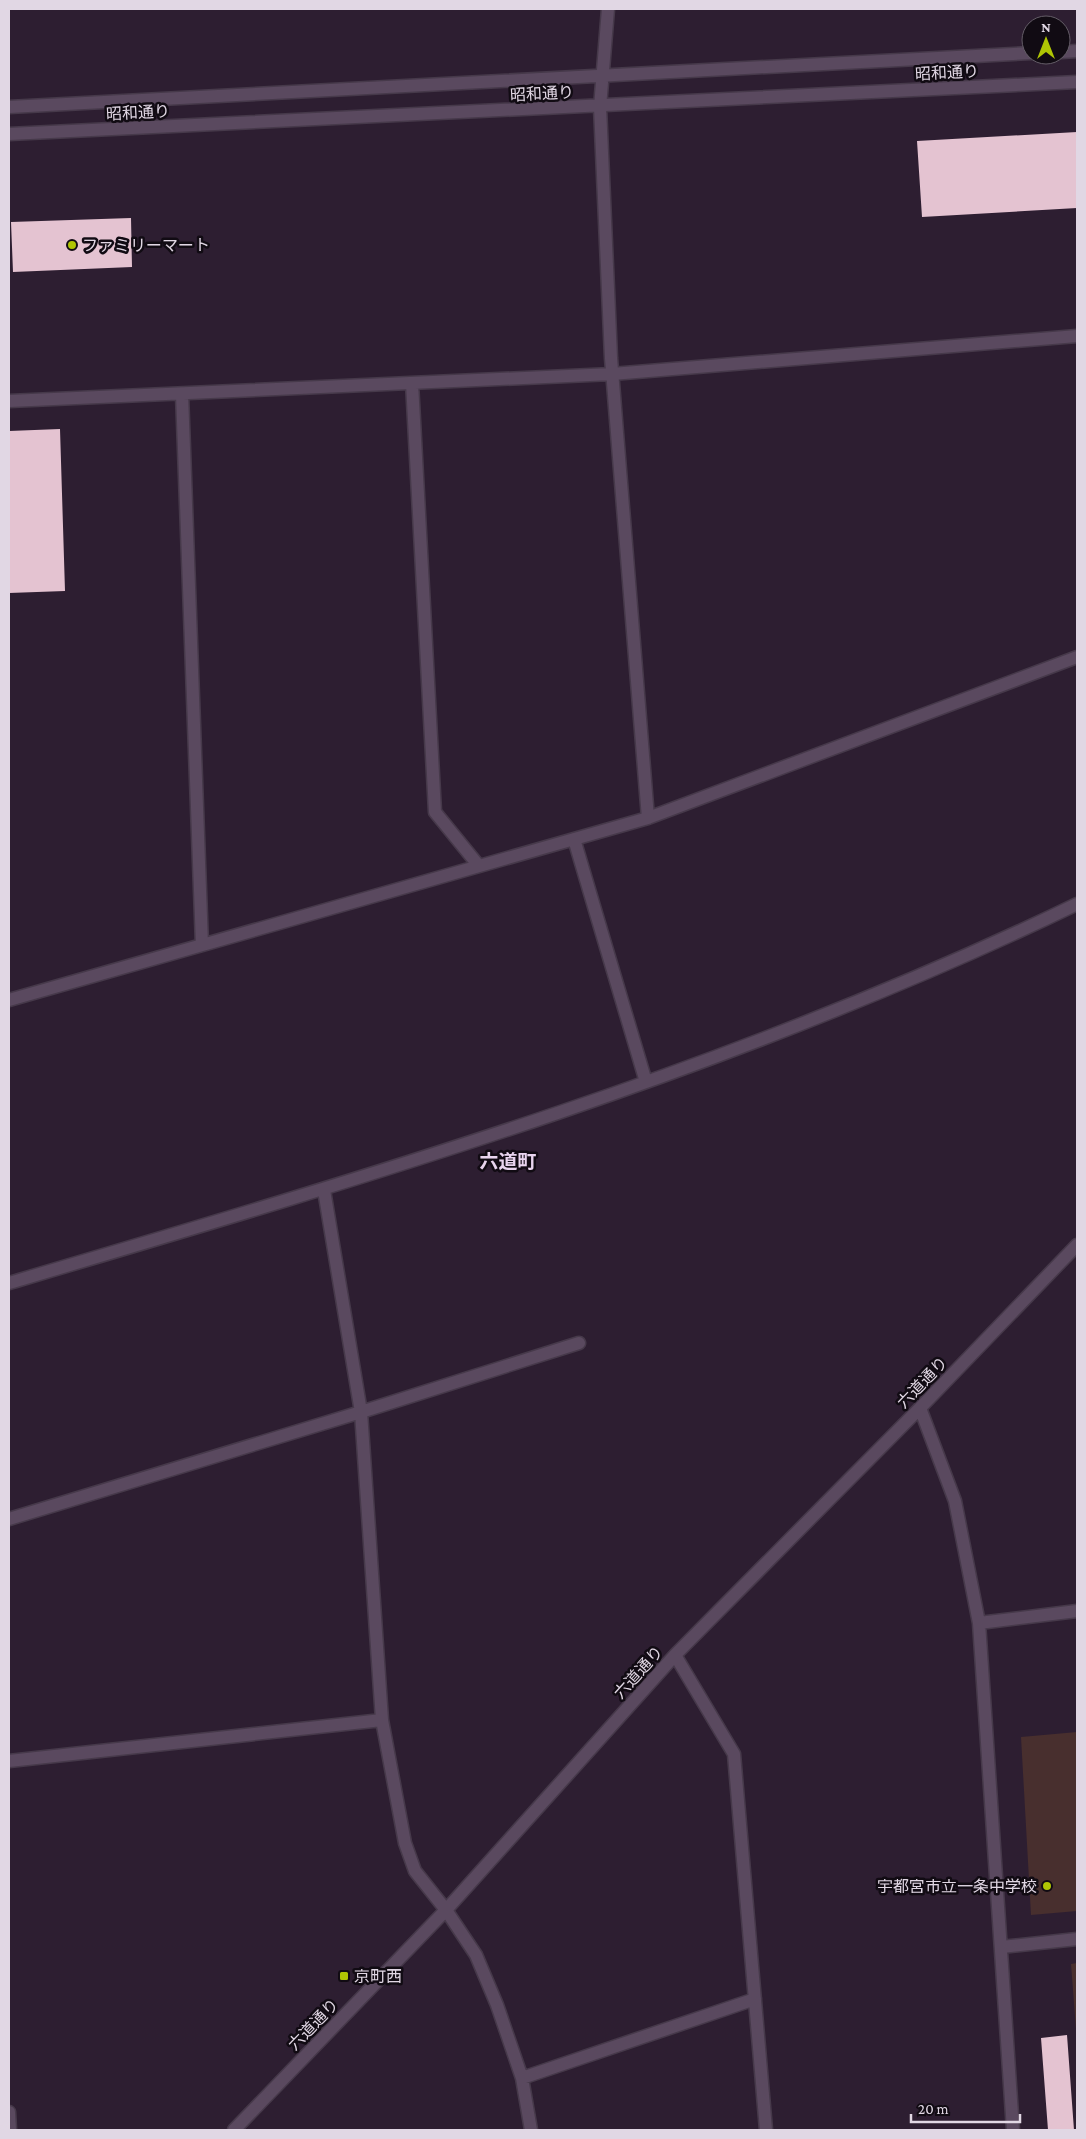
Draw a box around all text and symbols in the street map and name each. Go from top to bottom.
north arrow [1021,15,1071,65]
text: N [1041,19,1051,35]
street label: 昭和通り [915,62,979,83]
street label: 昭和通り [510,83,574,104]
street label: 昭和通り [106,102,170,123]
place label: ファミリーマート [82,237,210,254]
marker: ファミリーマート [66,239,78,251]
district label: 六道町 [479,1151,537,1172]
street label: 六道通り [894,1353,951,1411]
street label: 六道通り [611,1643,666,1702]
place label: 宇都宮市立一条中学校 [877,1878,1037,1895]
marker: 宇都宮市立一条中学校 [1041,1880,1053,1892]
place label: 京町西 [354,1968,402,1985]
marker: 京町西 [338,1970,350,1982]
street label: 六道通り [285,1995,342,2053]
scale bar [911,2092,1020,2124]
text: 20 m [918,2101,949,2117]

